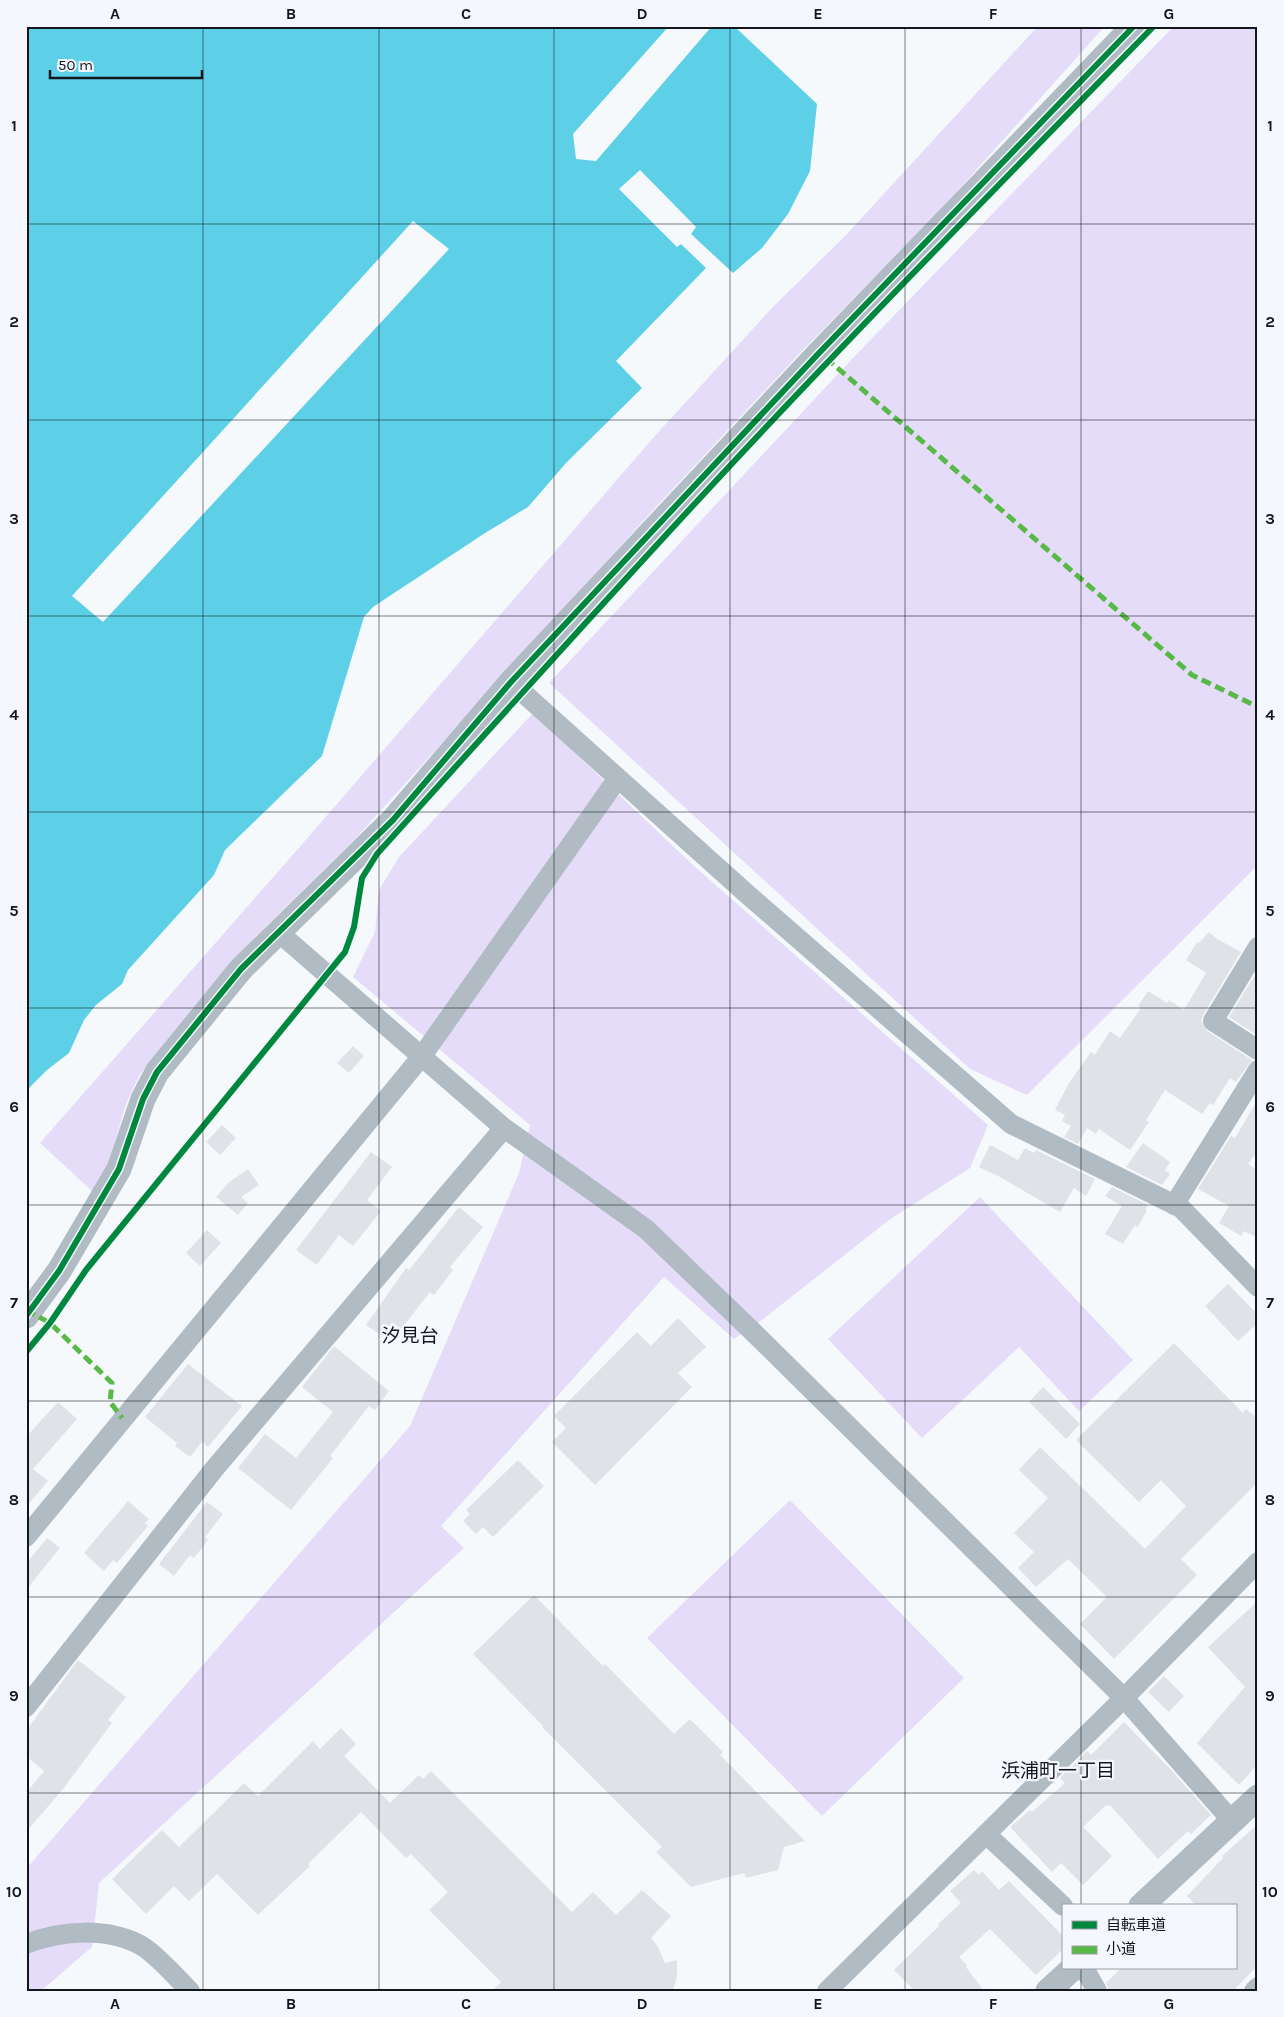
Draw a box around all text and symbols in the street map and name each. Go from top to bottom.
text: A [110,4,120,23]
text: B [286,4,296,23]
text: C [461,4,471,23]
text: D [637,4,648,23]
text: E [813,4,823,23]
text: F [989,4,998,23]
text: G [1164,4,1174,23]
scale bar [50,48,202,80]
text: 50 m [58,56,93,74]
text: 1 [11,116,17,135]
text: 1 [1267,116,1273,135]
text: 2 [9,312,19,331]
text: 2 [1265,312,1275,331]
text: 3 [9,509,19,528]
text: 3 [1265,509,1275,528]
text: 4 [9,705,19,724]
text: 4 [1265,705,1275,724]
text: 5 [9,901,19,920]
text: 5 [1265,901,1275,920]
text: 6 [9,1097,19,1116]
text: 6 [1265,1097,1275,1116]
text: 7 [10,1293,18,1312]
text: 7 [1266,1293,1274,1312]
district label: 汐見台 [381,1325,439,1347]
text: 8 [9,1490,19,1509]
text: 8 [1265,1490,1275,1509]
text: 9 [9,1686,19,1705]
text: 9 [1265,1686,1275,1705]
district label: 浜浦町一丁目 [1001,1760,1115,1782]
text: 10 [6,1882,22,1901]
text: 10 [1262,1882,1278,1901]
legend [1062,1904,1236,1970]
text: 自転車道 [1106,1916,1166,1934]
text: 小道 [1106,1940,1136,1958]
text: A [110,1994,120,2013]
text: B [286,1994,296,2013]
text: C [461,1994,471,2013]
text: D [637,1994,648,2013]
text: E [813,1994,823,2013]
text: F [989,1994,998,2013]
text: G [1164,1994,1174,2013]

